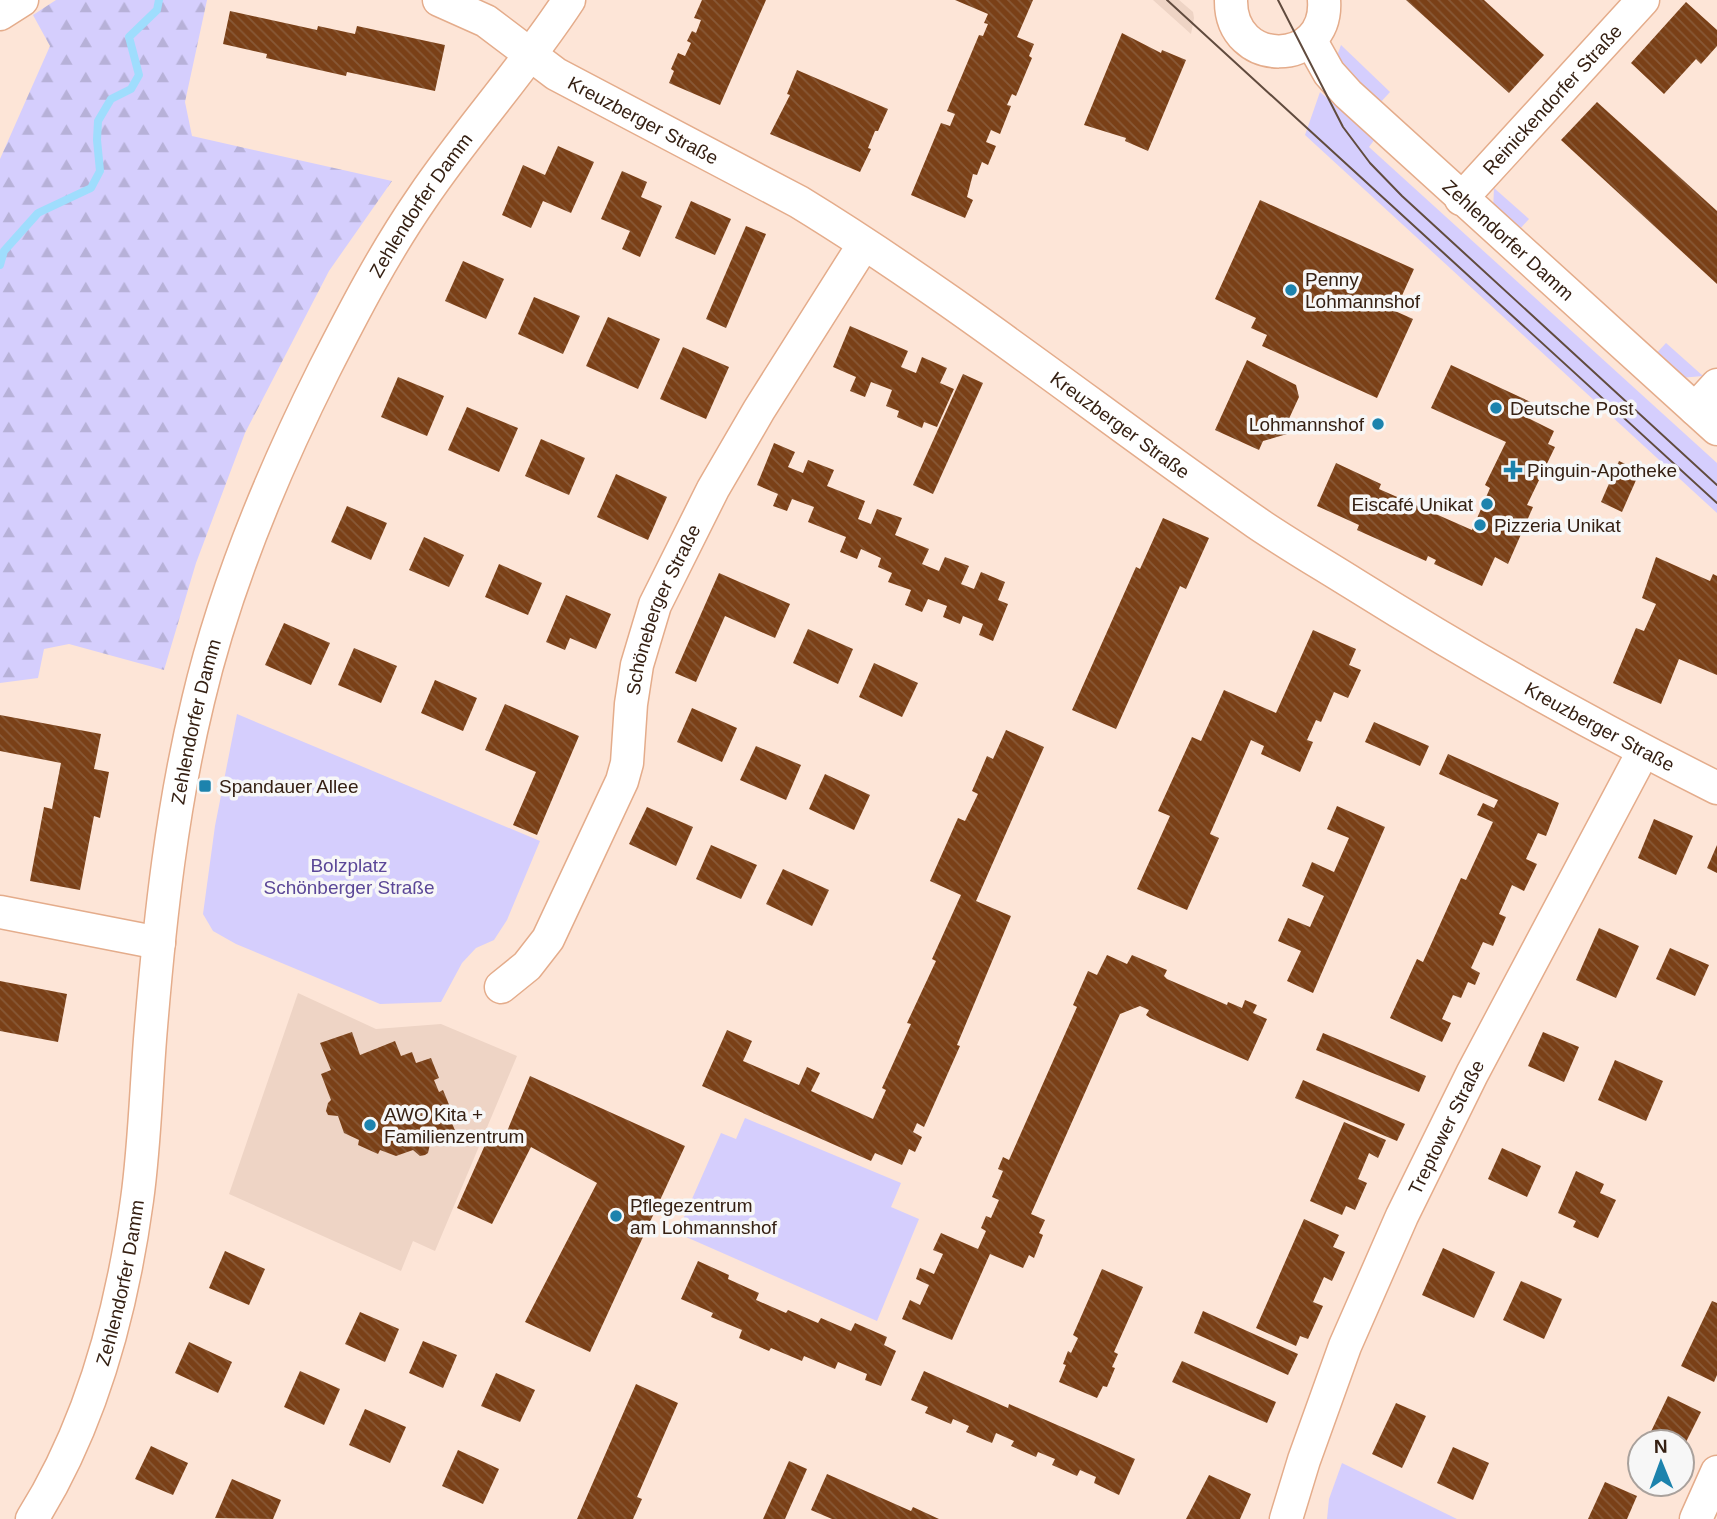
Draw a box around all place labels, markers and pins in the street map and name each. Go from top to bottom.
place label: Penny Lohmannshof [1305,269,1421,312]
marker: Penny Lohmannshof [1283,282,1299,298]
place label: Deutsche Post [1510,398,1634,419]
marker: Deutsche Post [1488,400,1504,416]
place label: Lohmannshof [1249,414,1365,435]
marker: Lohmannshof [1370,416,1386,432]
place label: Pinguin-Apotheke [1527,460,1677,481]
marker: Pinguin-Apotheke [1505,462,1521,478]
place label: Eiscafé Unikat [1352,494,1474,515]
marker: Eiscafé Unikat [1479,496,1495,512]
place label: Pizzeria Unikat [1494,515,1621,536]
marker: Pizzeria Unikat [1472,517,1488,533]
place label: Spandauer Allee [219,776,358,797]
marker: Spandauer Allee [197,778,213,794]
place label: AWO Kita + Familienzentrum [384,1104,524,1147]
marker: AWO Kita + Familienzentrum [362,1117,378,1133]
place label: Pflegezentrum am Lohmannshof [630,1195,778,1238]
marker: Pflegezentrum am Lohmannshof [608,1208,624,1224]

